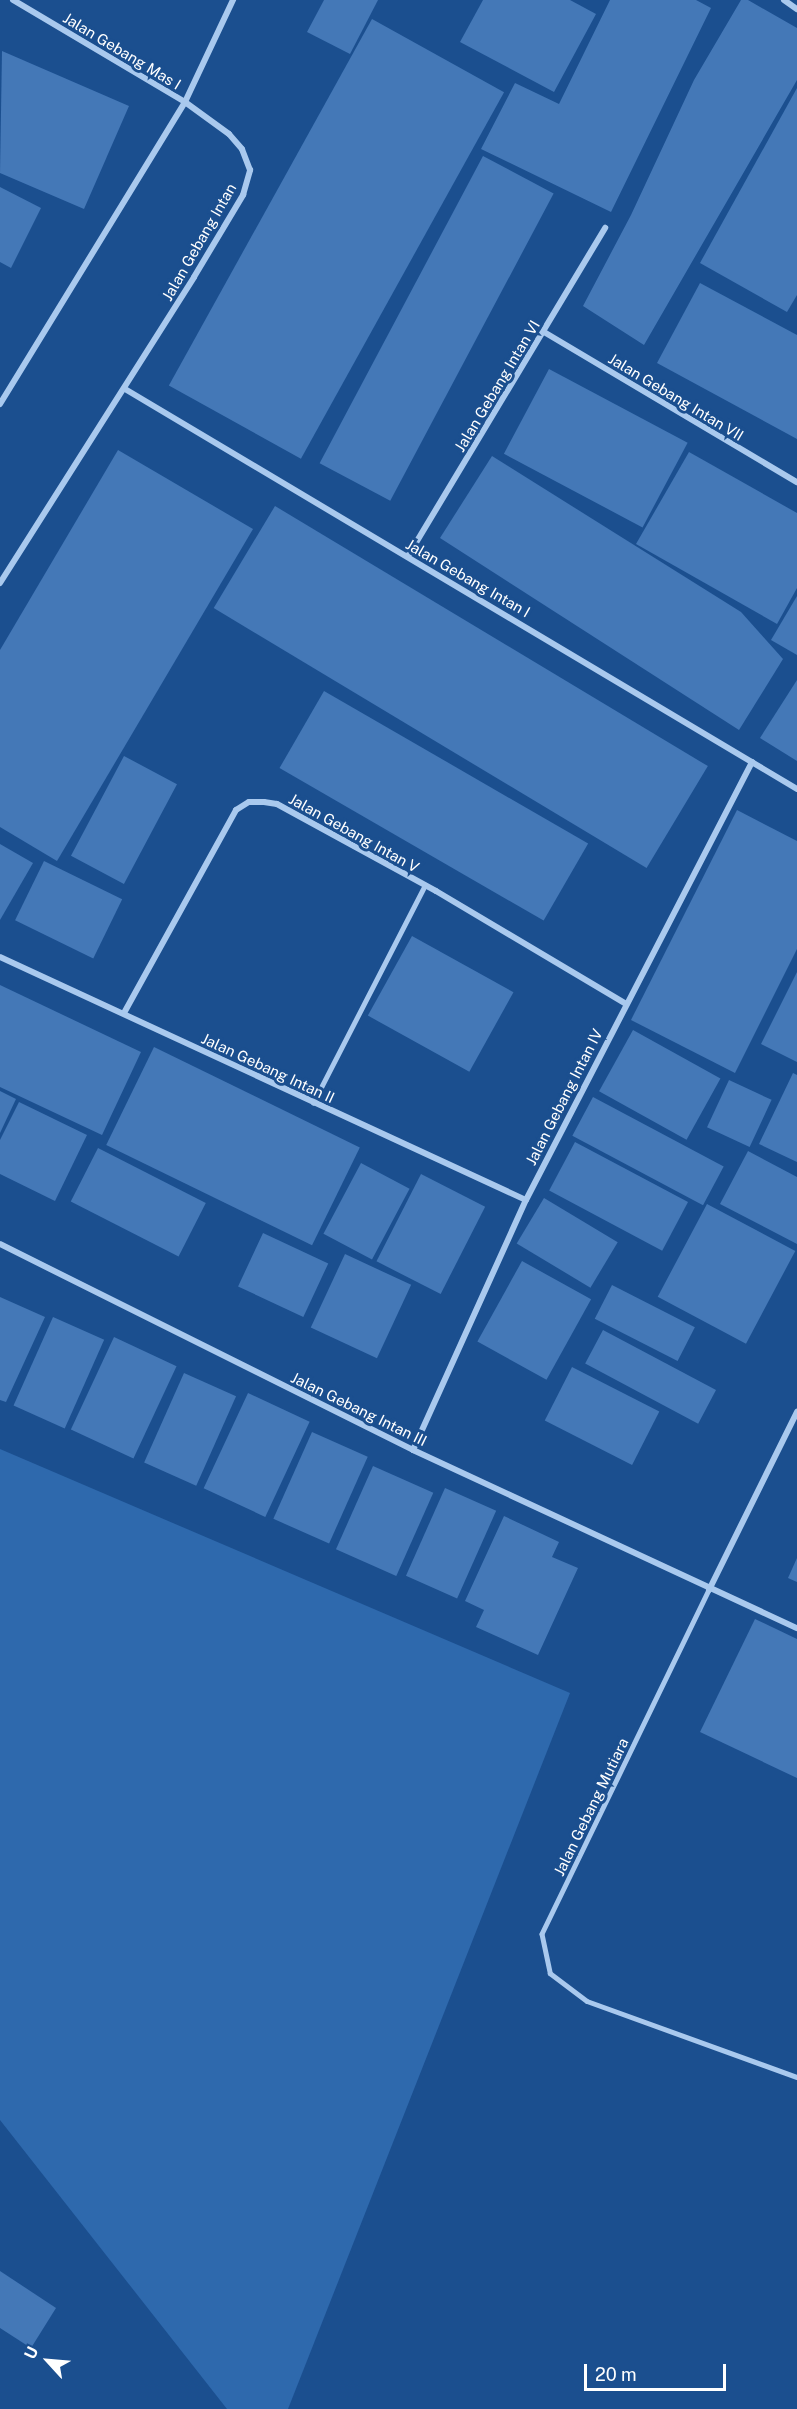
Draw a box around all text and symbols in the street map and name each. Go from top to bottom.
street label: Jalan Gebang Mas I [60,9,184,93]
street label: Jalan Gebang Intan [158,180,240,304]
street label: Jalan Gebang Intan VI [450,317,544,455]
street label: Jalan Gebang Intan VII [605,349,747,445]
street label: Jalan Gebang Intan I [403,535,533,621]
street label: Jalan Gebang Intan V [286,790,422,876]
street label: Jalan Gebang Intan IV [522,1026,606,1168]
street label: Jalan Gebang Intan II [199,1029,337,1107]
street label: Jalan Gebang Intan III [288,1368,430,1450]
street label: Jalan Gebang Mutiara [550,1735,632,1879]
north arrow [18,2331,78,2391]
text: U [20,2344,42,2362]
scale bar [587,2352,730,2390]
text: 20 m [595,2364,637,2385]

